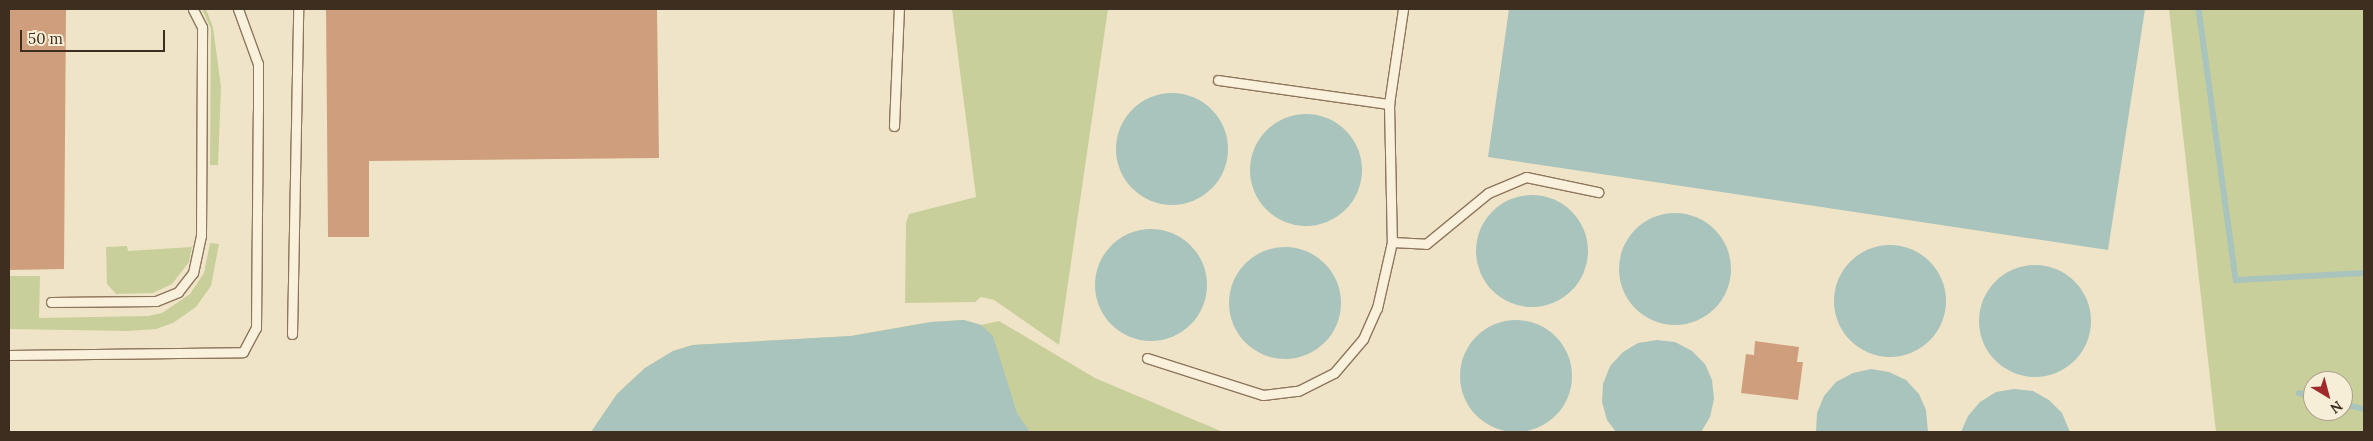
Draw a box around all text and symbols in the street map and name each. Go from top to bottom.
scale bar [22,20,168,52]
text: 50 m [28,29,63,48]
north arrow [2303,371,2353,421]
text: N [2327,397,2346,418]

